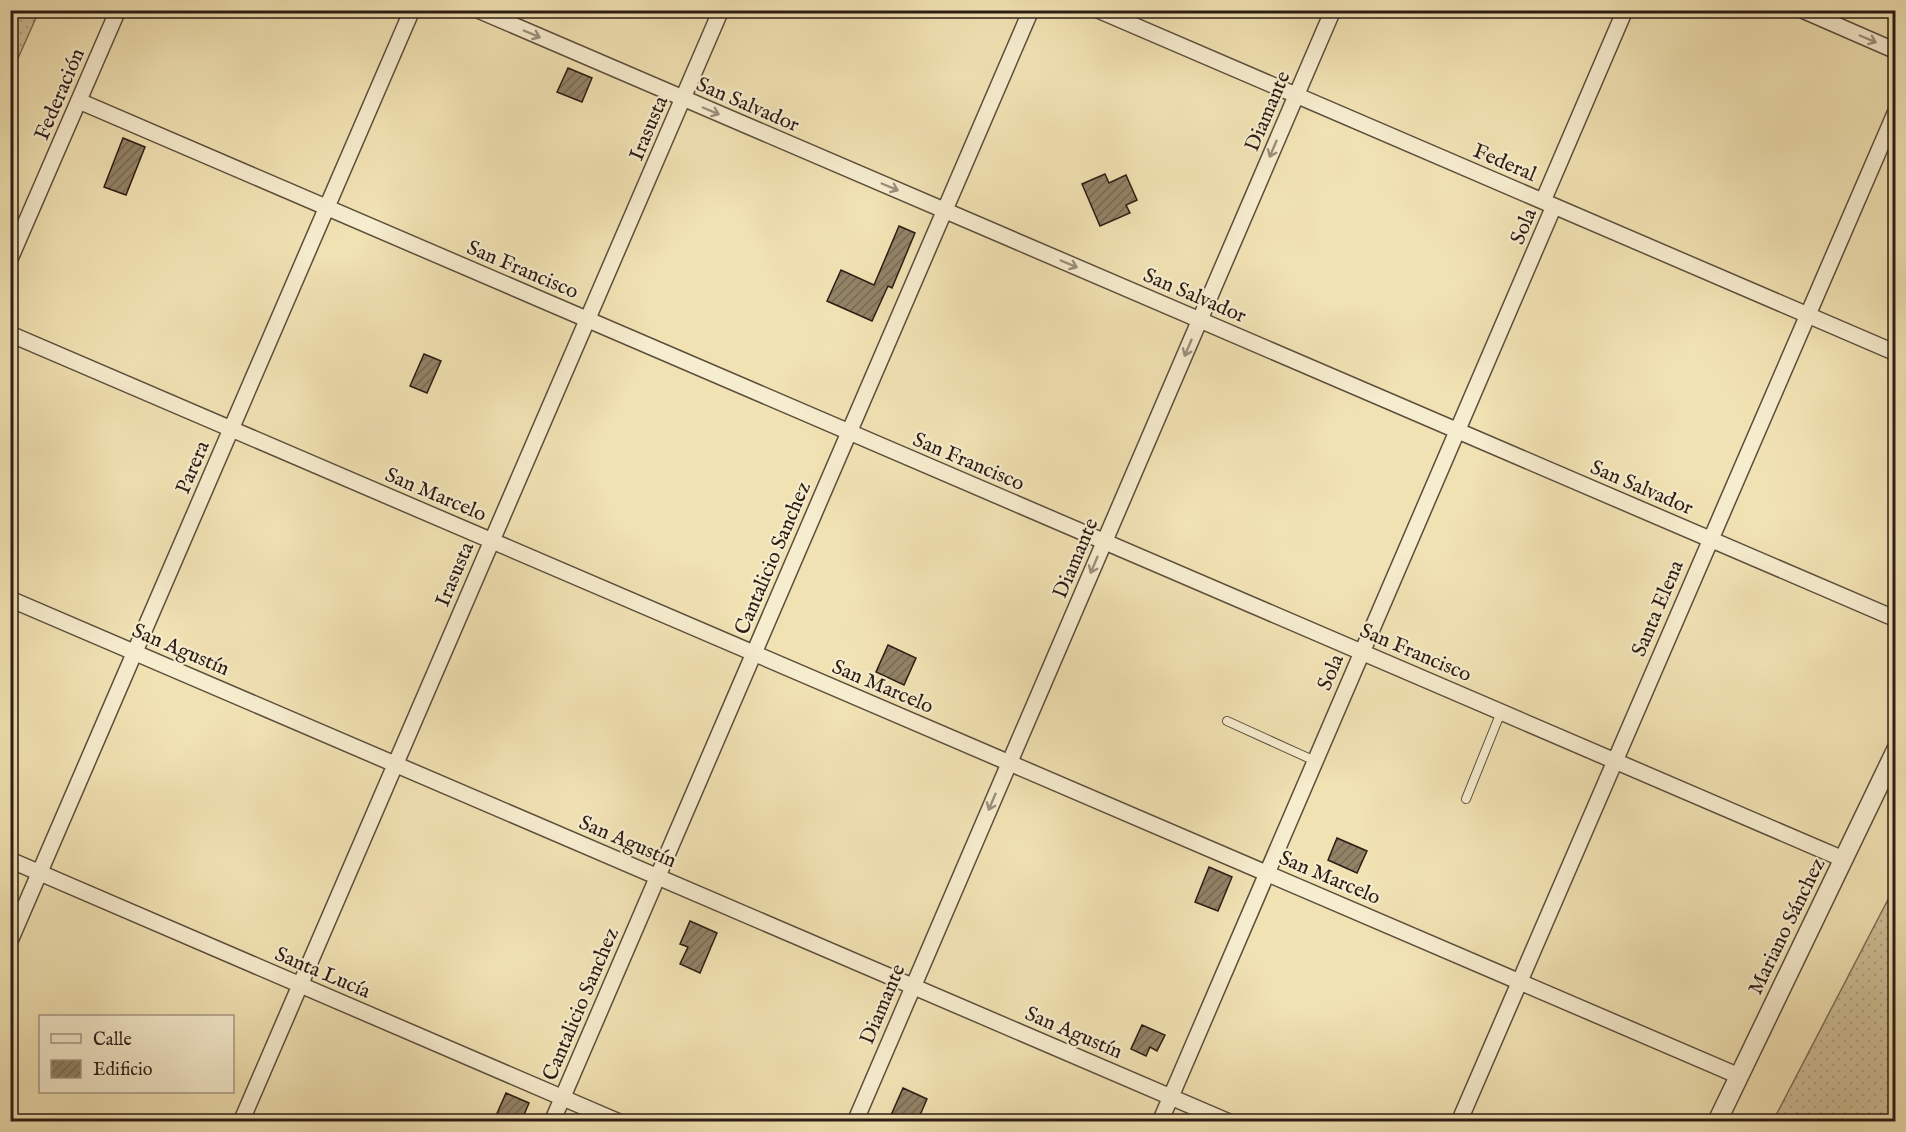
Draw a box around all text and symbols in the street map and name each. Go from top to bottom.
one-way arrow [522,28,540,40]
one-way arrow [1858,34,1877,45]
street label: Federación [29,44,92,145]
street label: Diamante [1239,67,1298,156]
street label: San Salvador [692,72,803,139]
street label: Irasusta [624,91,675,165]
one-way arrow [701,105,719,117]
street label: Federal [1469,138,1540,189]
one-way arrow [1267,140,1279,158]
one-way arrow [881,183,899,194]
street label: Sola [1505,204,1544,249]
street label: San Francisco [462,235,582,306]
one-way arrow [1059,259,1078,270]
street label: San Salvador [1139,263,1250,330]
one-way arrow [1182,338,1193,357]
street label: San Francisco [908,427,1028,498]
street label: Parera [170,436,217,498]
street label: San Salvador [1586,455,1697,522]
street label: San Marcelo [381,462,490,529]
street label: Cantalicio Sanchez [729,478,818,639]
street label: Diamante [1047,514,1106,603]
street label: Irasusta [430,537,481,611]
one-way arrow [1088,556,1099,574]
street label: Santa Elena [1626,556,1691,661]
street label: San Agustín [128,618,233,683]
street label: San Francisco [1355,618,1475,689]
street label: Sola [1312,650,1351,695]
street label: San Marcelo [828,654,937,721]
one-way arrow [986,793,997,811]
street label: San Agustín [575,810,680,875]
street label: San Marcelo [1275,845,1384,912]
street label: Mariano Sánchez [1743,854,1832,999]
street label: Cantalicio Sanchez [537,924,626,1085]
street label: Santa Lucía [270,941,375,1006]
street label: Diamante [854,960,913,1049]
street label: San Agustín [1021,1001,1126,1066]
legend [39,1015,234,1093]
text: Calle [93,1029,132,1052]
text: Edificio [93,1059,153,1082]

